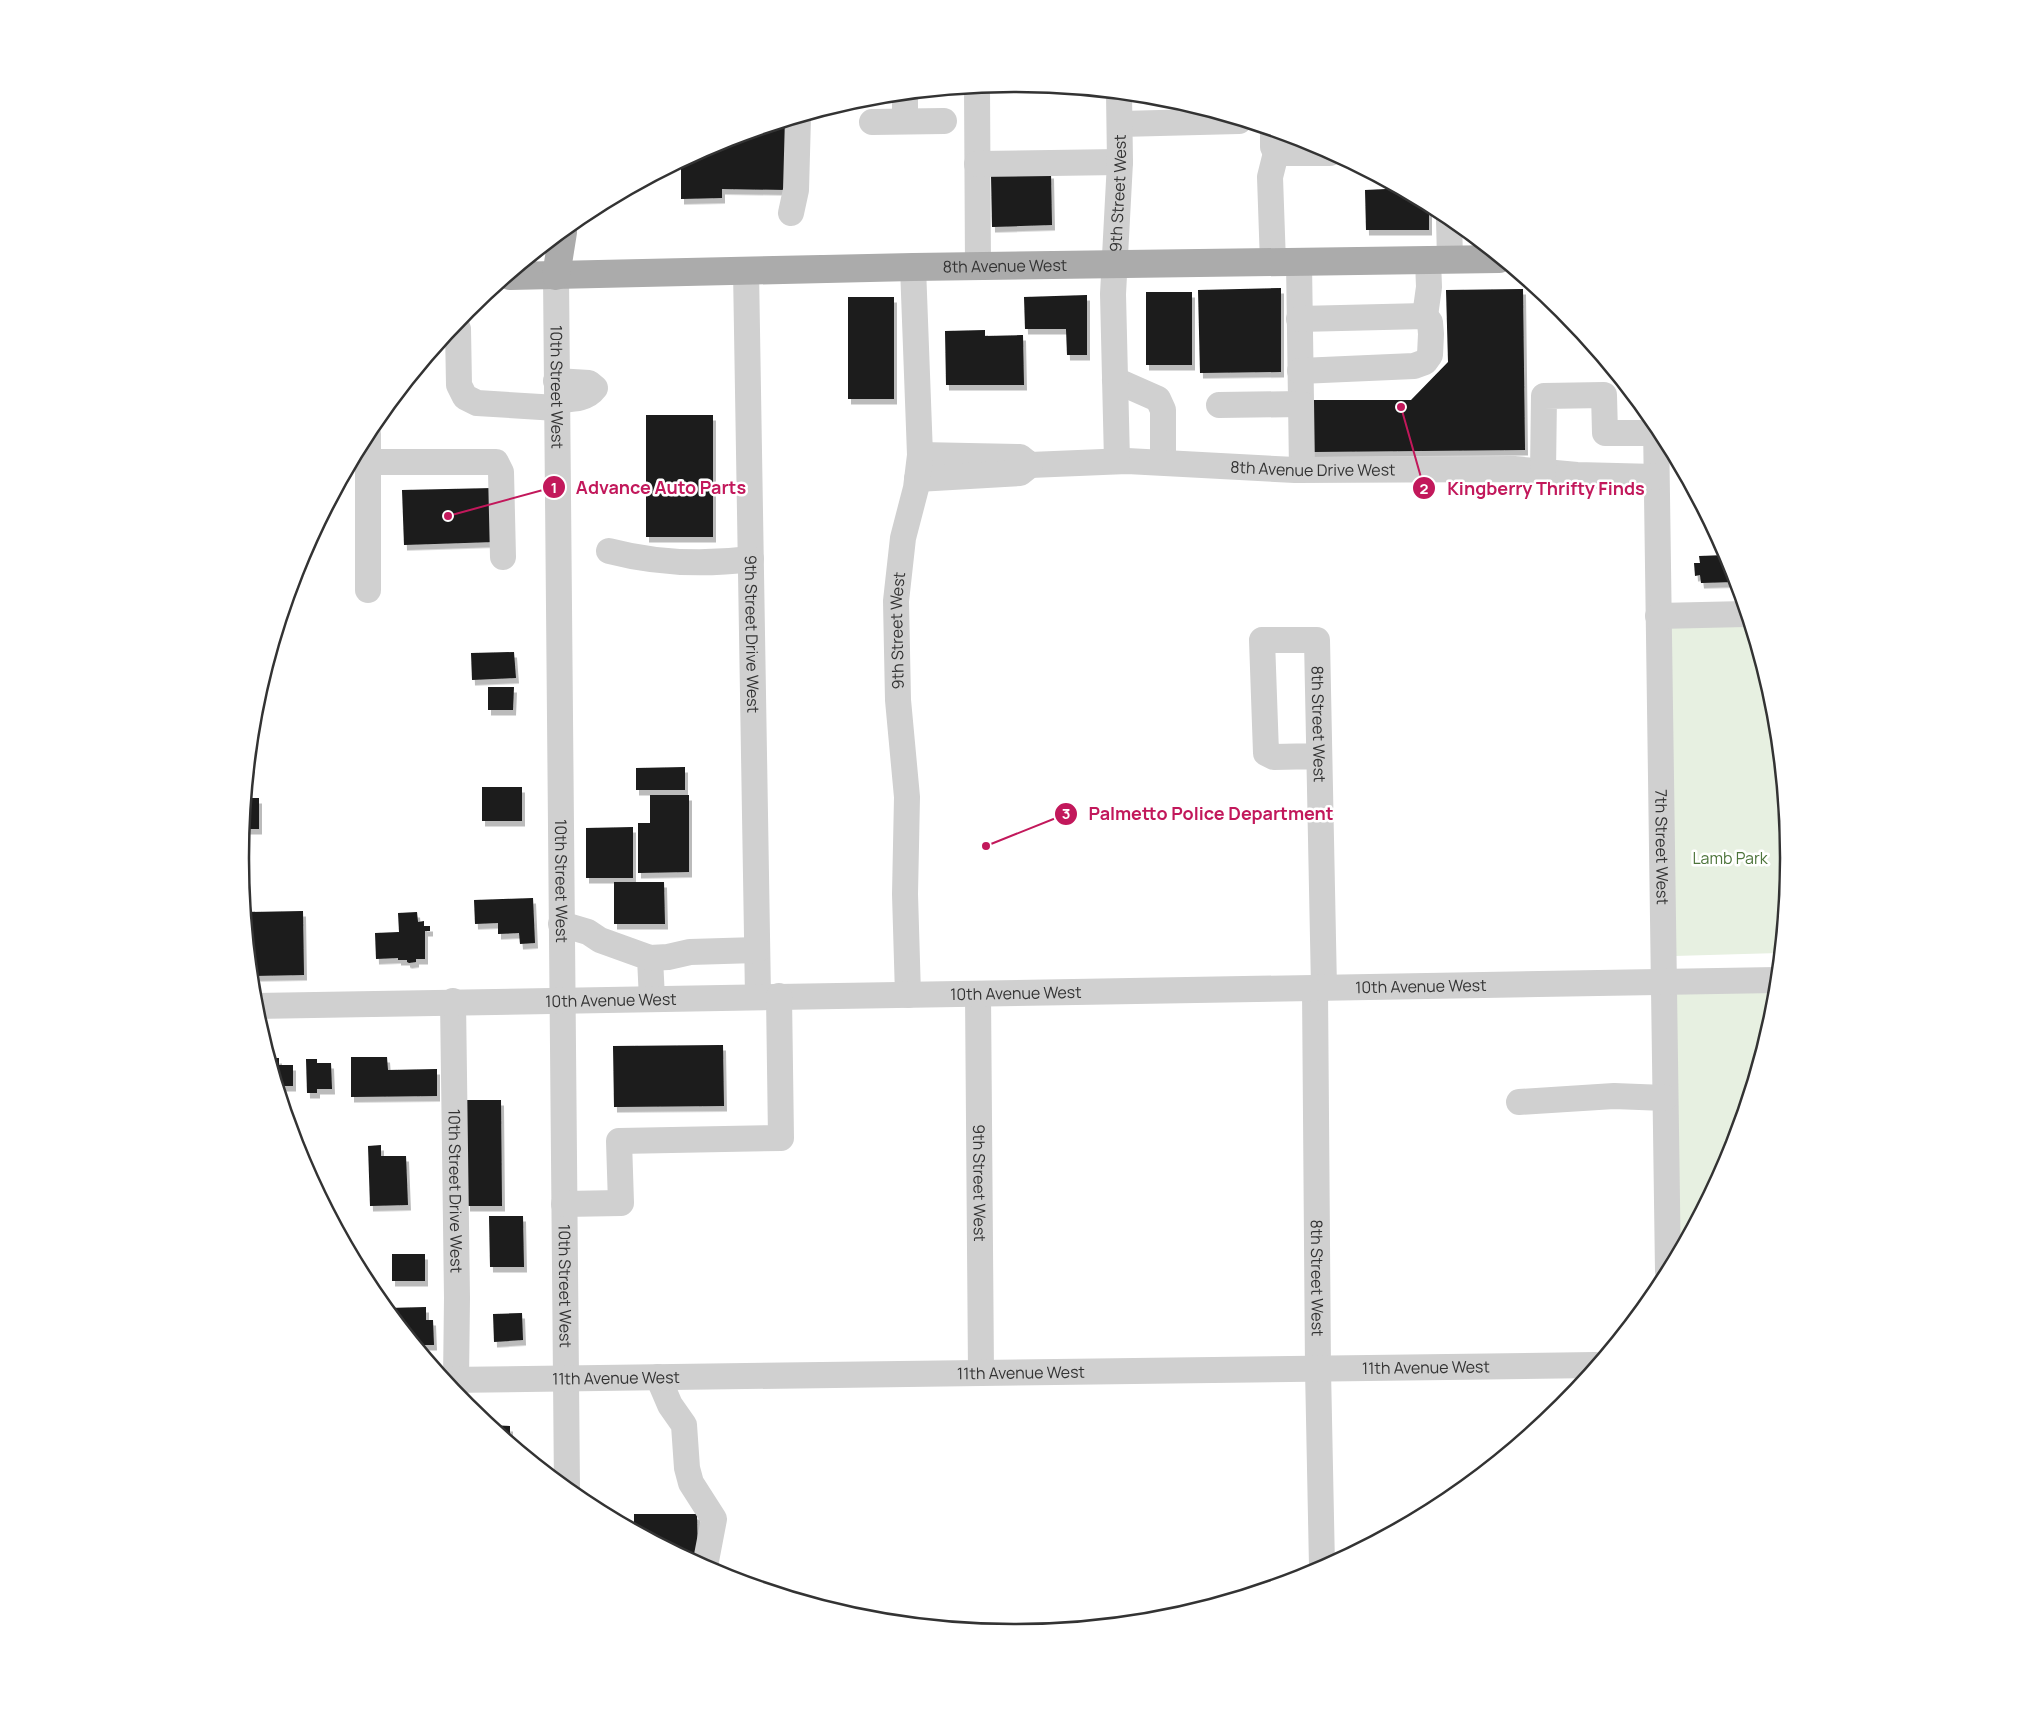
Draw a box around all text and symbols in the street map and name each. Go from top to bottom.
street label: 9th Street West [1104,134,1131,252]
street label: 8th Avenue West [942,254,1067,278]
street label: 10th Street West [545,325,569,449]
street label: 8th Avenue Drive West [1230,456,1396,481]
callout: Advance Auto Parts [541,471,756,504]
callout: Kingberry Thrifty Finds [1412,472,1654,505]
text: Advance Auto Parts [576,475,746,499]
text: Kingberry Thrifty Finds [1447,476,1645,500]
text: 1 [551,477,557,498]
text: 2 [1420,478,1429,499]
street label: 9th Street Drive West [740,555,764,713]
street label: 9th Street West [885,571,910,689]
street label: 8th Street West [1307,665,1331,783]
street label: 7th Street West [1650,789,1674,905]
callout: Palmetto Police Department [1053,798,1343,831]
text: Palmetto Police Department [1088,801,1334,825]
text: 3 [1062,803,1070,824]
street label: 10th Street West [550,819,573,943]
park label: Lamb Park [1692,847,1769,869]
street label: 10th Avenue West [1355,974,1487,998]
street label: 10th Avenue West [950,981,1082,1005]
street label: 10th Avenue West [545,988,677,1012]
street label: 10th Street Drive West [443,1109,468,1273]
street label: 9th Street West [968,1124,991,1242]
street label: 8th Street West [1306,1219,1329,1337]
street label: 10th Street West [554,1224,577,1348]
street label: 11th Avenue West [1362,1355,1490,1379]
street label: 11th Avenue West [957,1361,1085,1384]
street label: 11th Avenue West [552,1366,680,1390]

